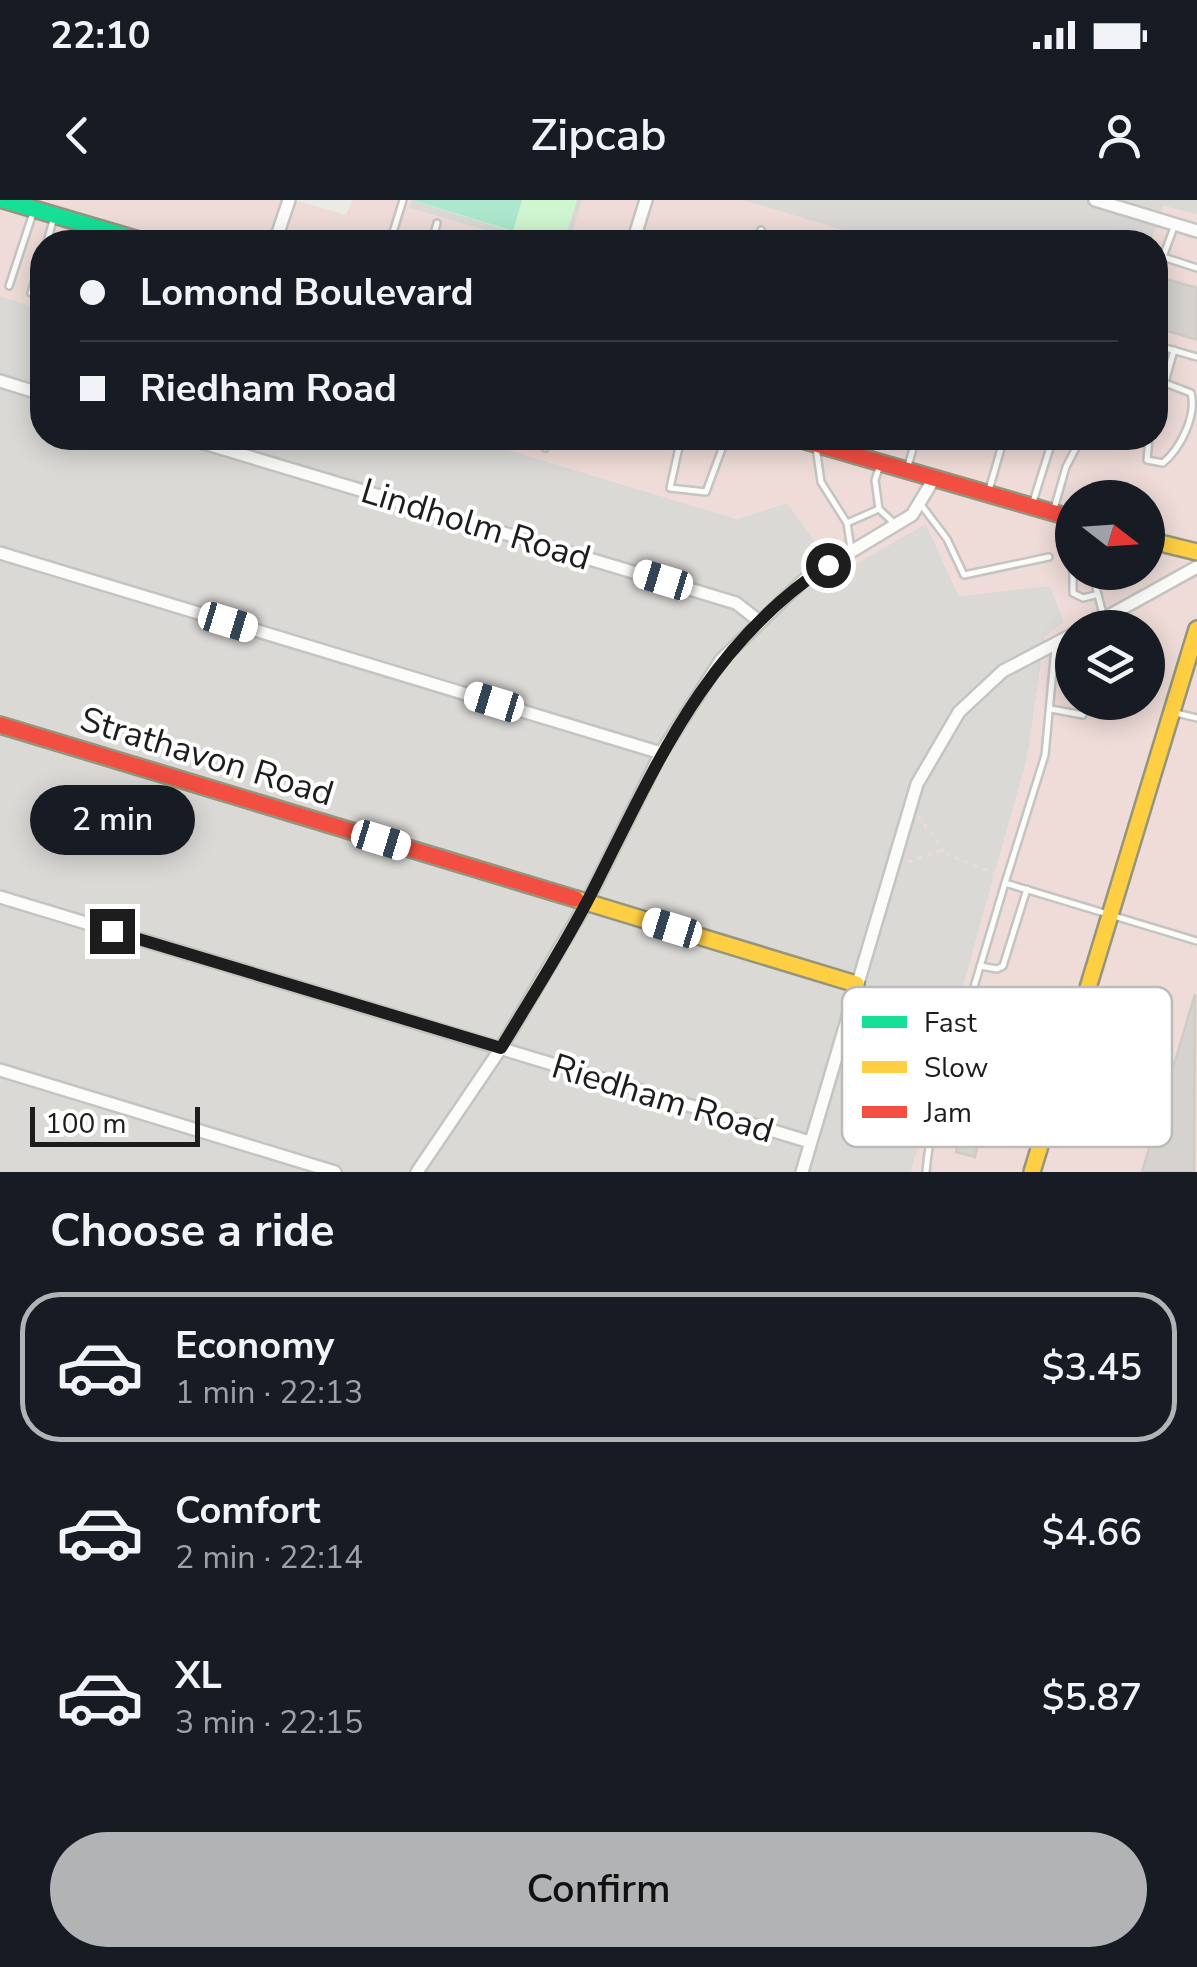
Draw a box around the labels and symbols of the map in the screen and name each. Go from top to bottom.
street label: Lindholm Road [355,467,596,582]
north arrow [1055,480,1165,590]
route start [806,543,851,588]
car [630,557,696,603]
car [195,599,261,645]
car [461,679,527,725]
street label: Strathavon Road [74,696,339,817]
callout: 2 min [29,786,194,856]
car [348,817,414,863]
car [639,905,705,951]
route end [90,909,135,954]
legend [842,987,1172,1147]
text: Fast [924,1004,977,1042]
street label: Riedham Road [546,1042,779,1154]
text: Slow [924,1049,988,1087]
text: Jam [923,1094,972,1132]
scale bar [30,1102,200,1146]

